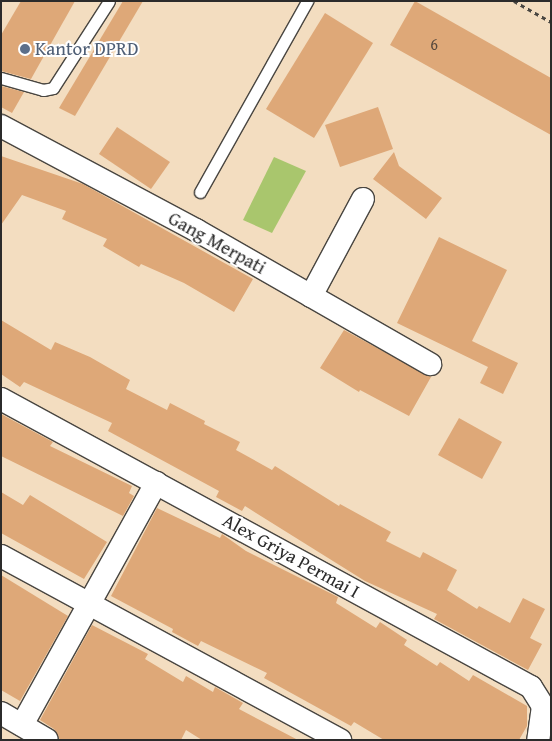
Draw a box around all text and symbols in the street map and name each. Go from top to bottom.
house number: 6 [430,34,438,54]
place label: Kantor DPRD [35,38,139,60]
marker: Kantor DPRD [19,43,31,55]
street label: Gang Merpati [164,207,270,279]
street label: Alex Griya Permai I [219,509,363,603]

